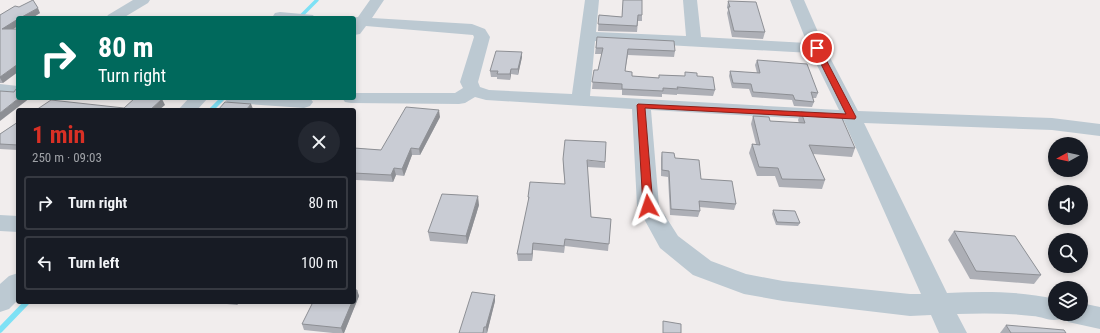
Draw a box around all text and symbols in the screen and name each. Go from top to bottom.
text: 80 m [98,31,154,64]
pin [800,31,834,65]
icon: right [32,32,84,84]
icon: arrive [806,37,828,59]
text: Turn right [98,65,166,86]
text: 1 min [32,121,85,149]
button: close [298,121,340,163]
north arrow [1048,137,1088,177]
map controls [1048,137,1088,321]
text: 250 m · 09:03 [32,150,102,165]
position arrow [627,185,669,227]
button: sound [1048,185,1088,225]
icon: right [34,192,56,214]
text: Turn right [68,194,127,212]
text: 80 m [308,194,338,212]
button: search [1048,233,1088,273]
icon: left [34,252,56,274]
text: Turn left [68,254,119,272]
text: 100 m [301,254,338,272]
button: layers [1048,281,1088,321]

